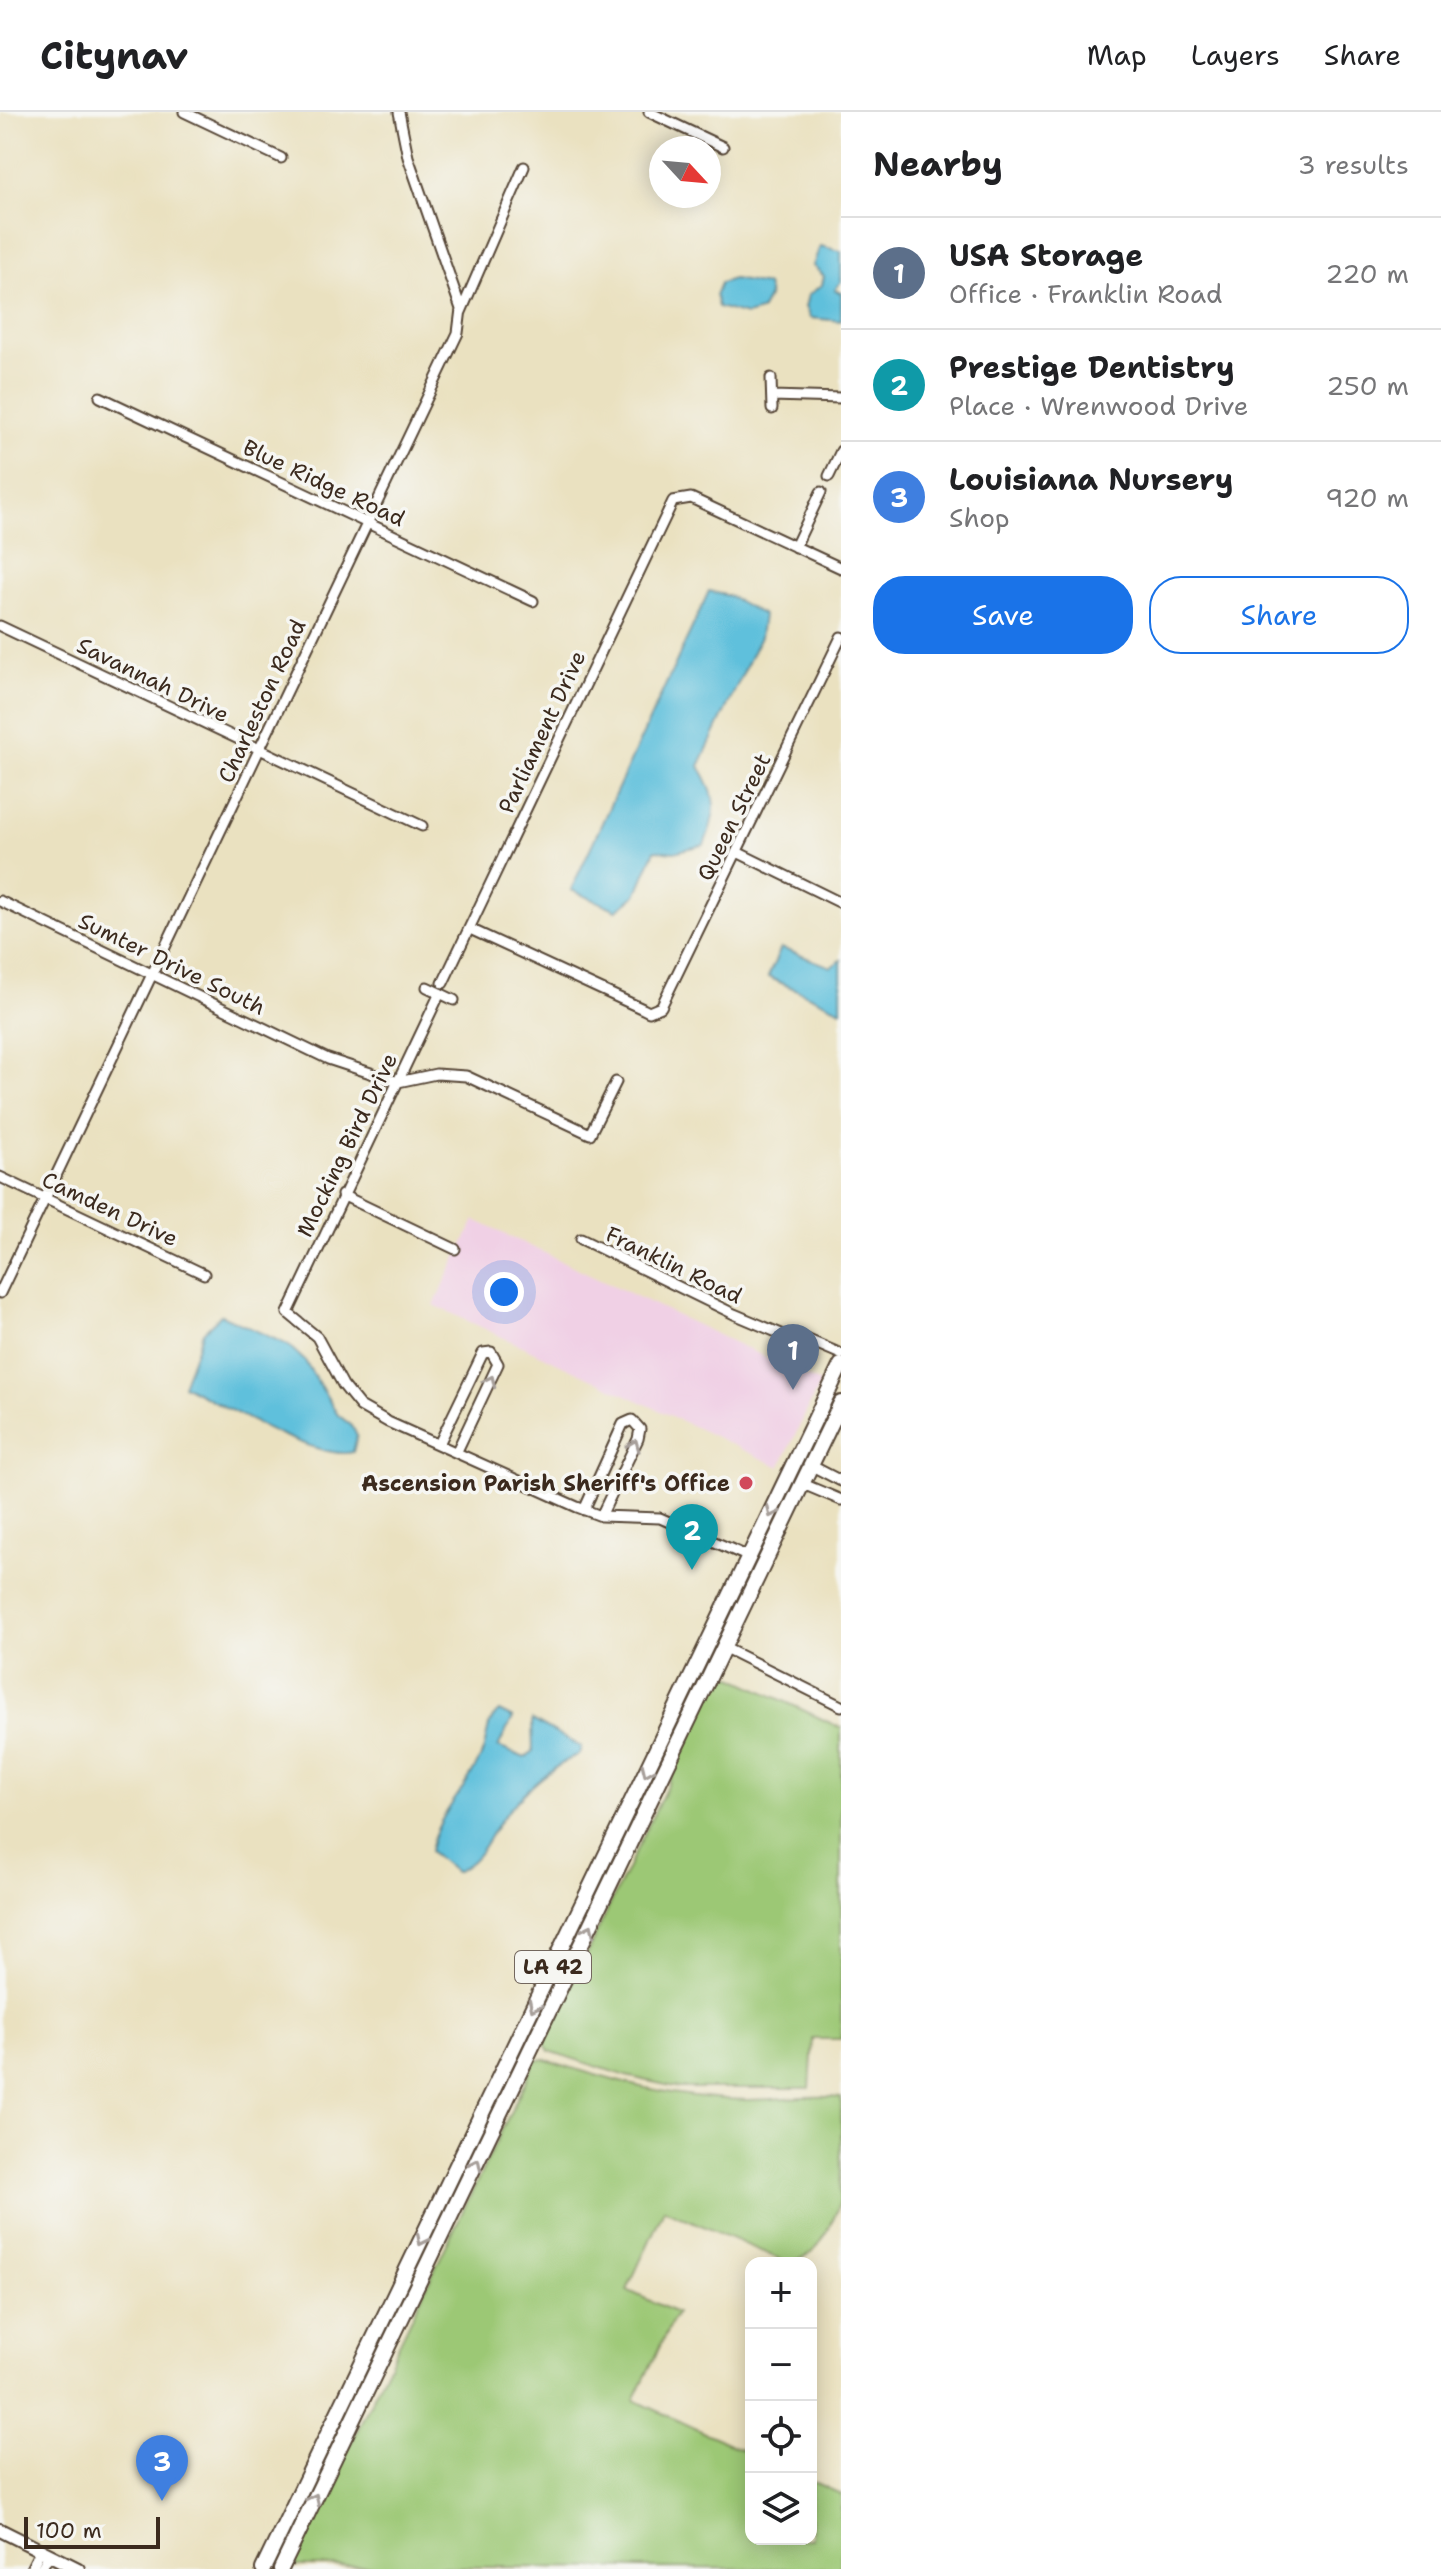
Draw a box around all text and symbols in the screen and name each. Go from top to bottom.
text: Citynav [40,30,188,81]
text: Map [1087,36,1147,74]
text: Layers [1191,36,1280,74]
text: Share [1324,36,1401,74]
north arrow [649,136,721,208]
text: Nearby [873,141,1003,187]
text: 3 results [1297,147,1409,182]
text: USA Storage [949,235,1143,276]
text: 1 [893,256,905,291]
text: 220 m [1325,256,1409,291]
text: Office · Franklin Road [949,276,1222,311]
text: Prestige Dentistry [949,347,1235,388]
text: 2 [890,368,908,403]
text: 250 m [1326,368,1409,403]
text: Place · Wrenwood Drive [949,388,1249,423]
street label: Blue Ridge Road [238,433,410,533]
text: Louisiana Nursery [949,459,1233,500]
text: 3 [890,480,908,515]
text: 920 m [1325,480,1409,515]
text: Shop [949,500,1010,535]
button: Save [873,576,1133,654]
button: Share [1149,576,1409,654]
street label: Charleston Road [211,614,313,787]
street label: Savannah Drive [72,631,234,729]
street label: Parliament Drive [492,646,592,818]
street label: Queen Street [691,748,777,886]
street label: Sumter Drive South [74,906,270,1022]
street label: Mocking Bird Drive [290,1048,404,1242]
street label: Camden Drive [37,1165,183,1253]
street label: Franklin Road [601,1219,747,1311]
your location [484,1272,524,1312]
pin: 1 [767,1324,819,1390]
one-way arrow [480,1374,496,1389]
one-way arrow [624,1439,641,1453]
place label: Ascension Parish Sheriff's Office [361,1469,730,1498]
marker: Ascension Parish Sheriff's Office [737,1474,755,1492]
one-way arrow [766,1503,781,1518]
pin: 2 [666,1504,718,1570]
one-way arrow [640,1763,656,1777]
one-way arrow [580,1923,595,1938]
road number: LA 42 [515,1951,591,1983]
one-way arrow [528,1997,544,2012]
one-way arrow [466,2157,482,2172]
one-way arrow [416,2232,432,2246]
map controls [745,2257,817,2545]
button: + [745,2257,817,2329]
button: − [745,2329,817,2401]
button: locate [745,2401,817,2473]
pin: 3 [136,2435,188,2501]
button: layers [745,2473,817,2545]
one-way arrow [304,2492,320,2507]
scale bar [24,2513,160,2549]
text: 100 m [36,2516,102,2545]

